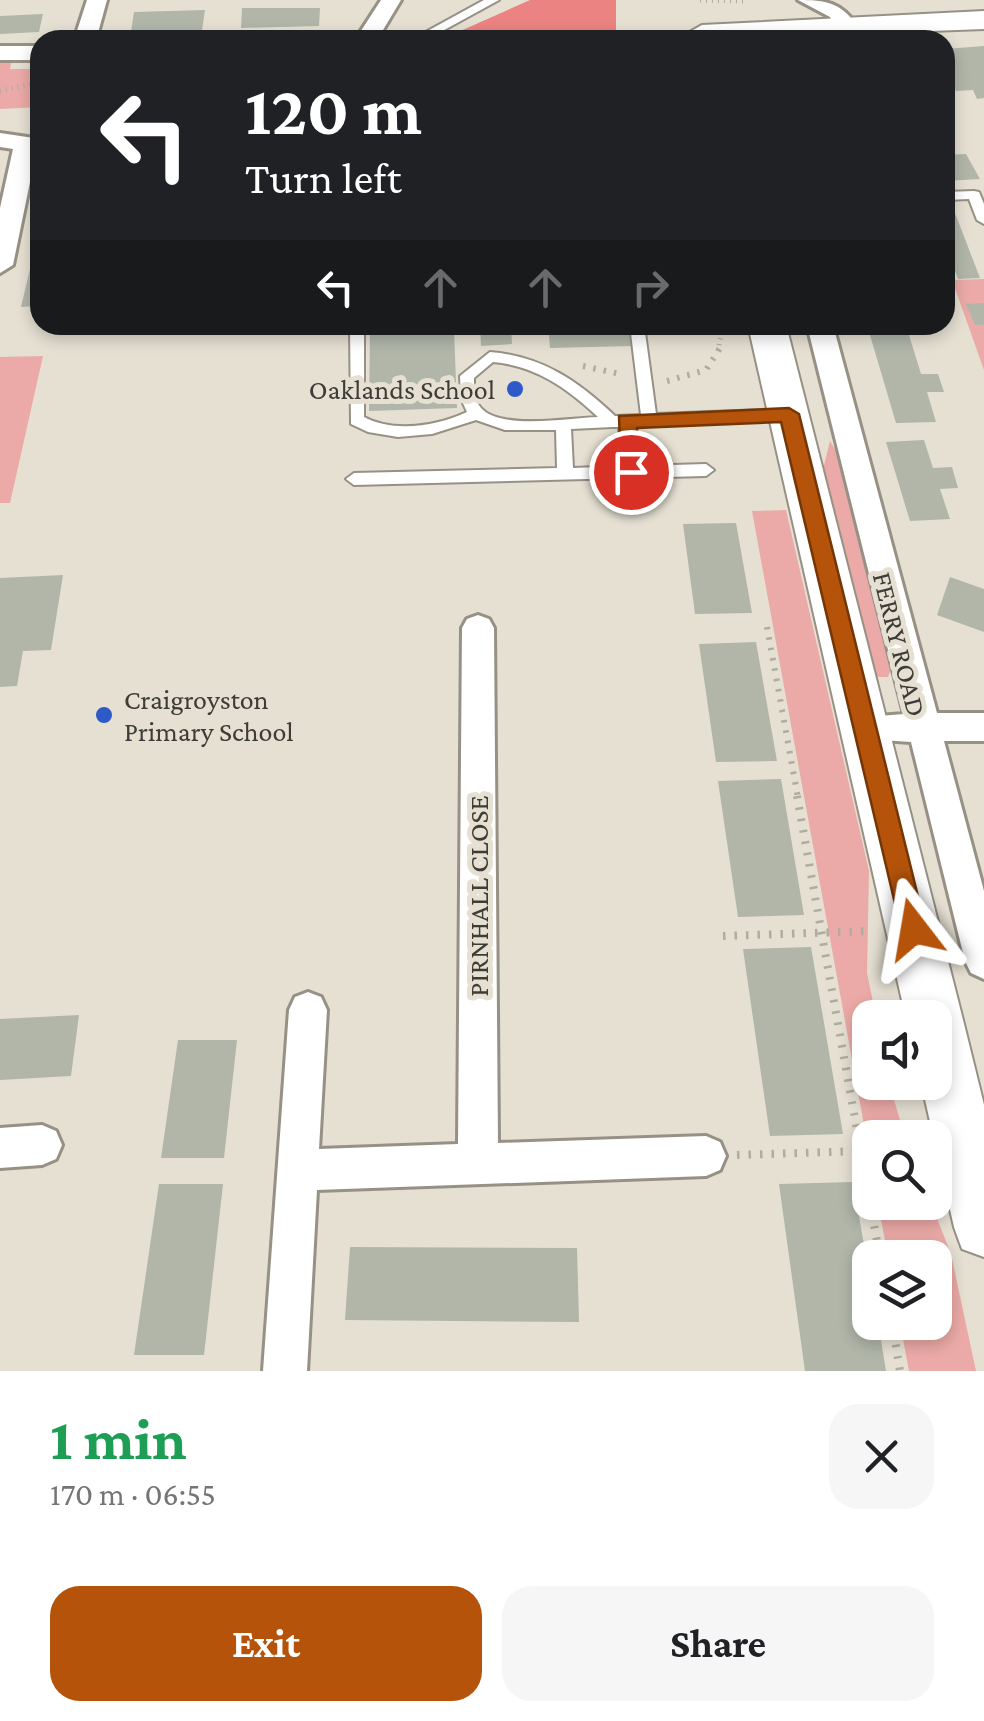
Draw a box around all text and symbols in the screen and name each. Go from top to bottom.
icon: left [80,70,210,200]
text: 120 m [245,71,422,149]
text: Turn left [245,153,402,203]
icon: left [308,260,363,315]
icon: ahead [413,260,468,315]
icon: ahead [518,260,573,315]
icon: right [623,260,678,315]
place label: Oaklands School [309,374,495,405]
marker: Oaklands School [504,378,526,400]
pin [589,430,674,515]
icon: arrive [604,445,659,500]
street label: FERRY ROAD [867,569,932,720]
place label: Craigroyston Primary School [124,684,294,747]
marker: Craigroyston Primary School [93,704,115,726]
street label: PIRNHALL CLOSE [463,795,494,997]
position arrow [862,877,966,981]
map controls [852,1000,952,1340]
button: sound [852,1000,952,1100]
button: search [852,1120,952,1220]
button: layers [852,1240,952,1340]
button: close [829,1404,934,1509]
text: 1 min [50,1405,187,1472]
text: 170 m · 06:55 [50,1476,216,1512]
button: Exit [50,1586,482,1701]
button: Share [502,1586,934,1701]

